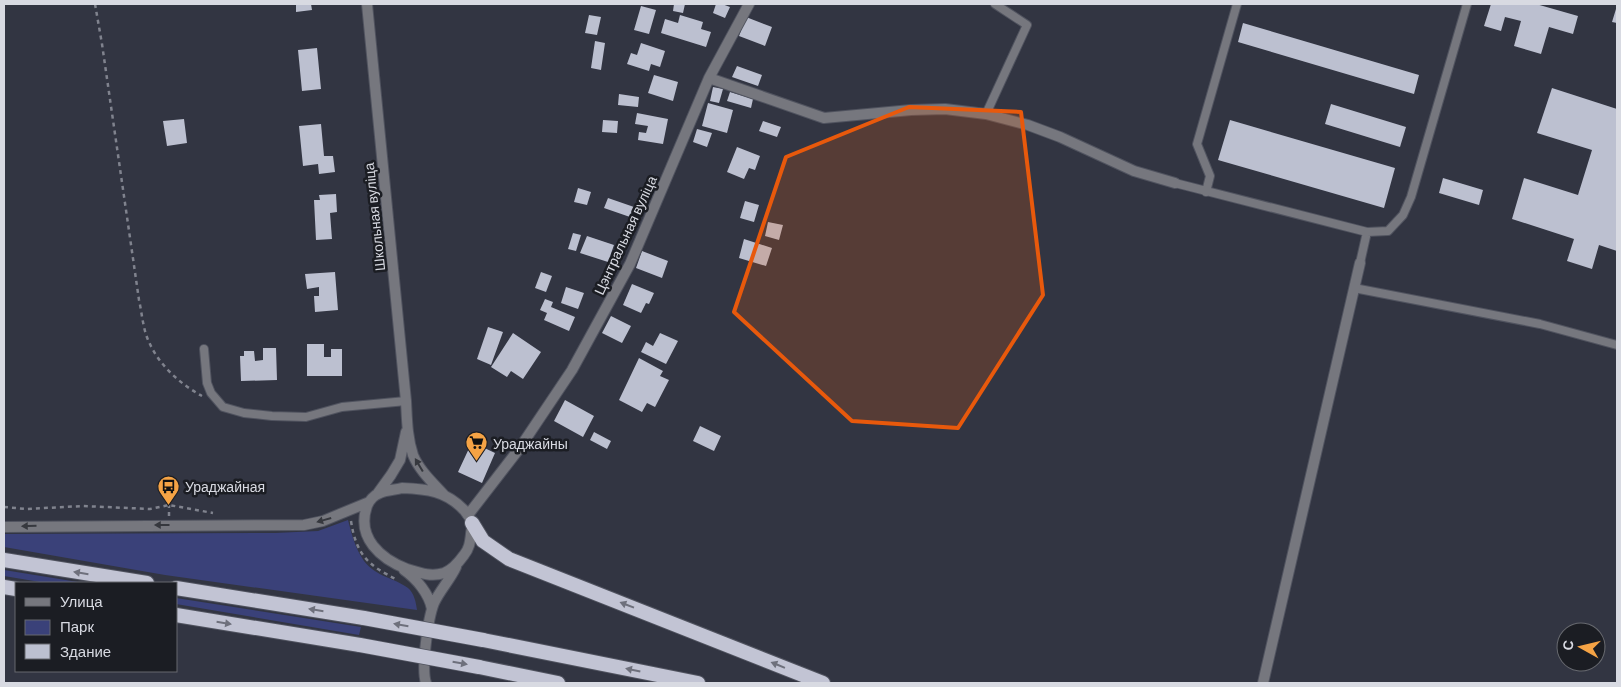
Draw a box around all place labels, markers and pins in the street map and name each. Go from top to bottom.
supermarket icon: Ураджайны [465,431,489,462]
place label: Ураджайны [493,435,568,452]
bus stop icon: Ураджайная [157,474,181,505]
place label: Ураджайная [185,478,265,495]

